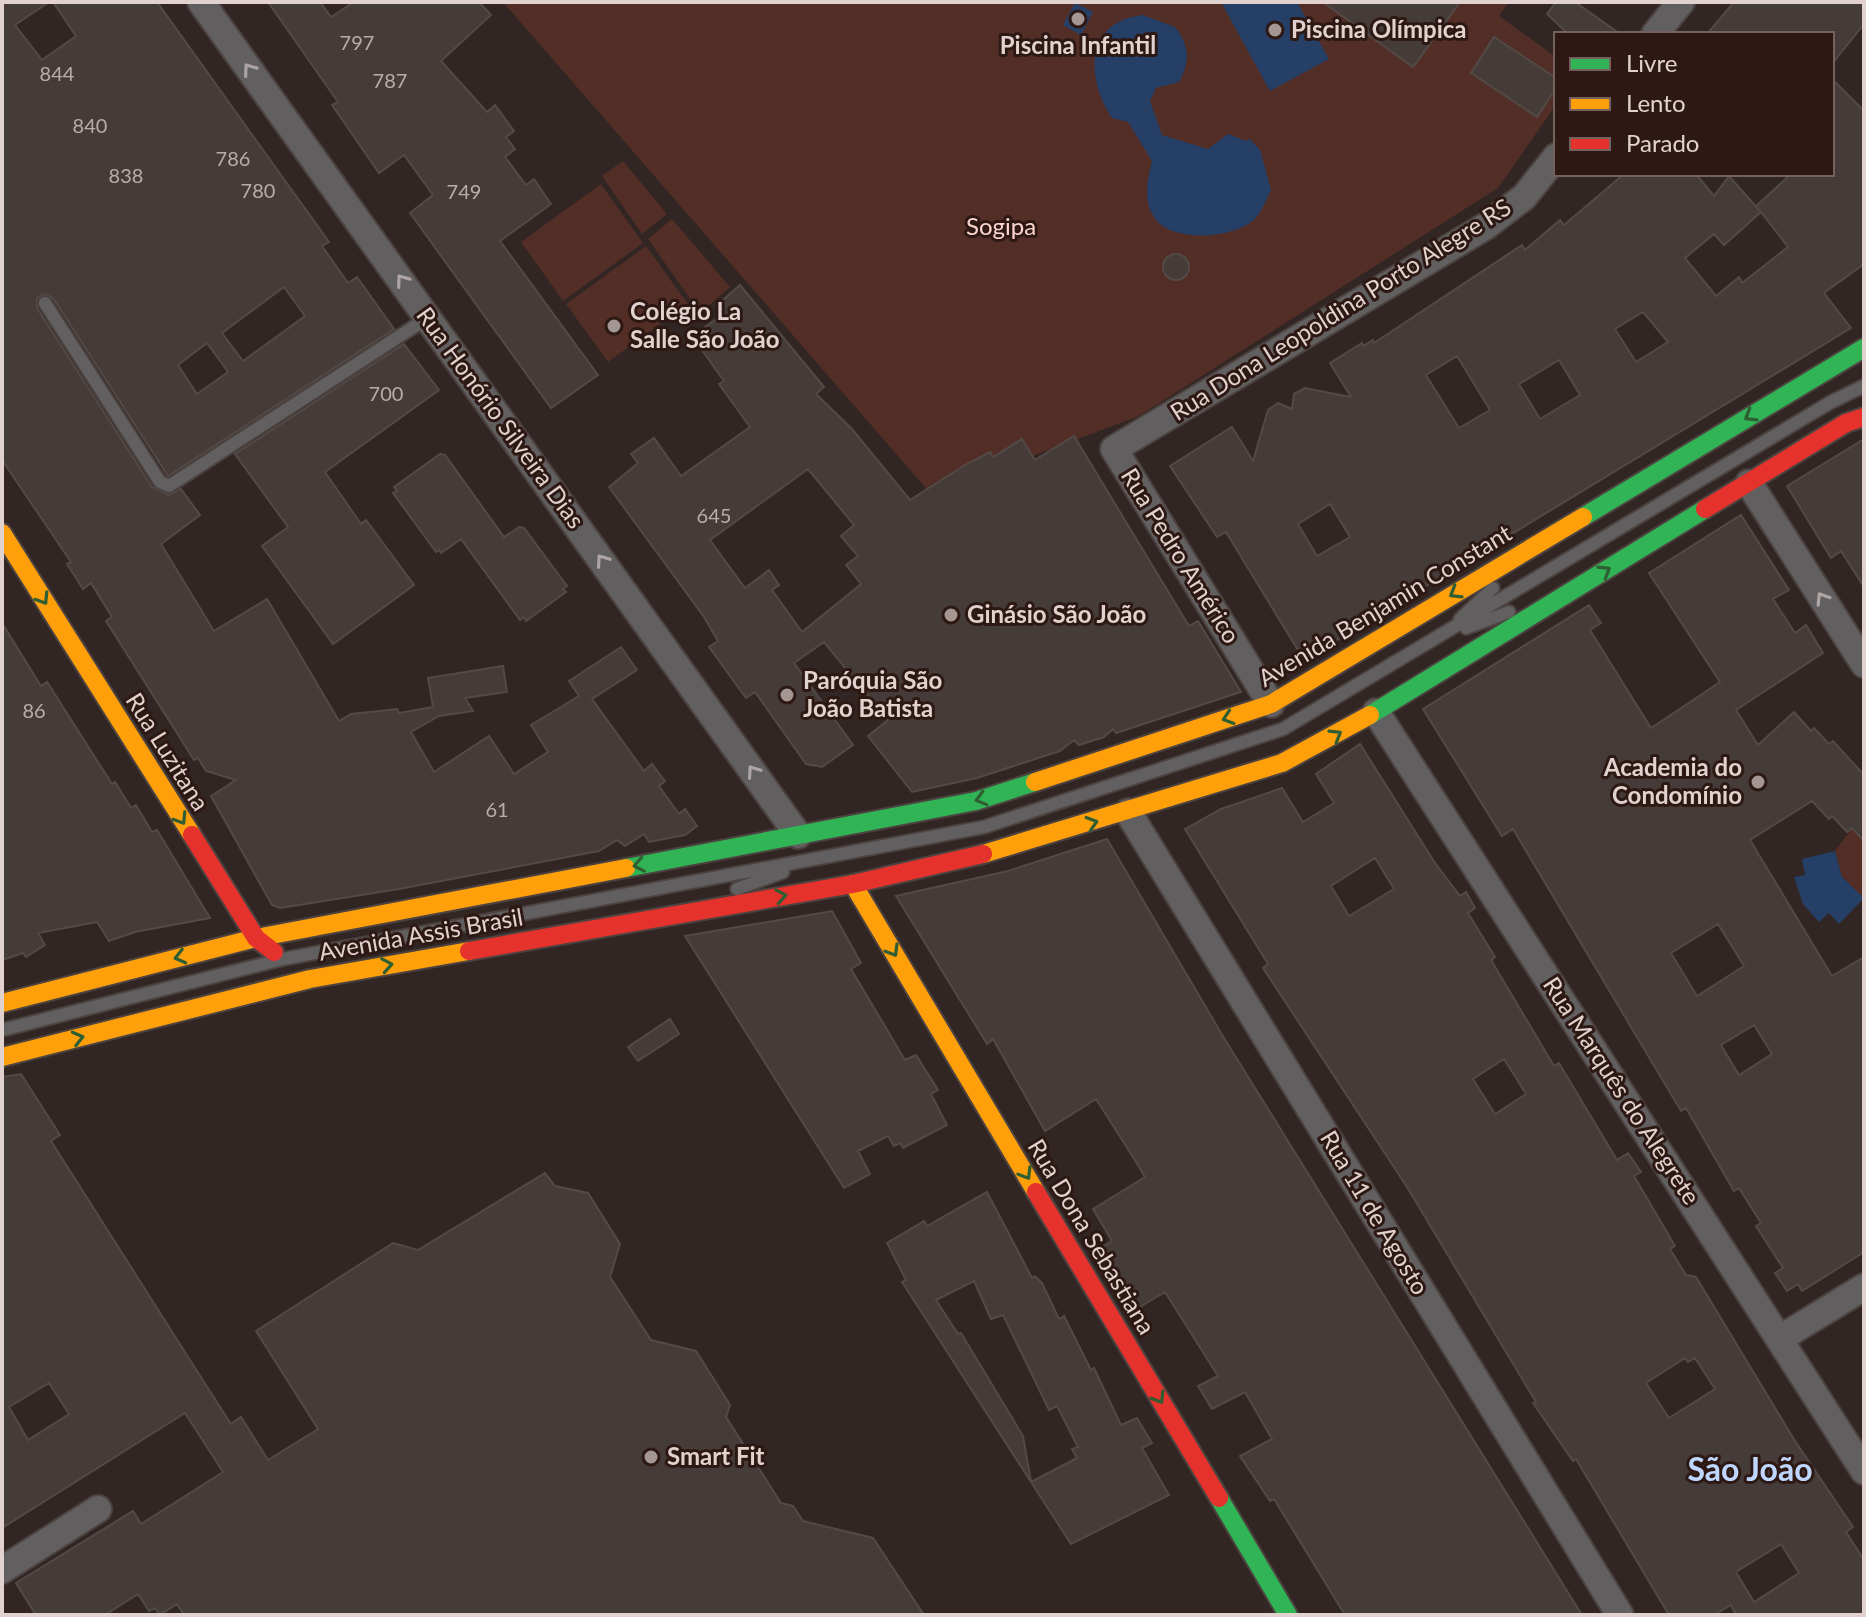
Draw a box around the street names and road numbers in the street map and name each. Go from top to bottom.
street label: Rua Dona Leopoldina Porto Alegre RS [1165,192,1516,426]
street label: Rua Honório Silveira Dias [411,301,591,533]
street label: Rua Pedro Américo [1116,462,1247,648]
street label: Avenida Benjamin Constant [1252,517,1516,692]
street label: Rua Luzitana [121,687,216,815]
street label: Avenida Assis Brasil [316,901,525,966]
street label: Rua Marquês do Alegrete [1538,971,1707,1209]
street label: Rua 11 de Agosto [1315,1125,1436,1299]
street label: Rua Dona Sebastiana [1023,1133,1162,1339]

